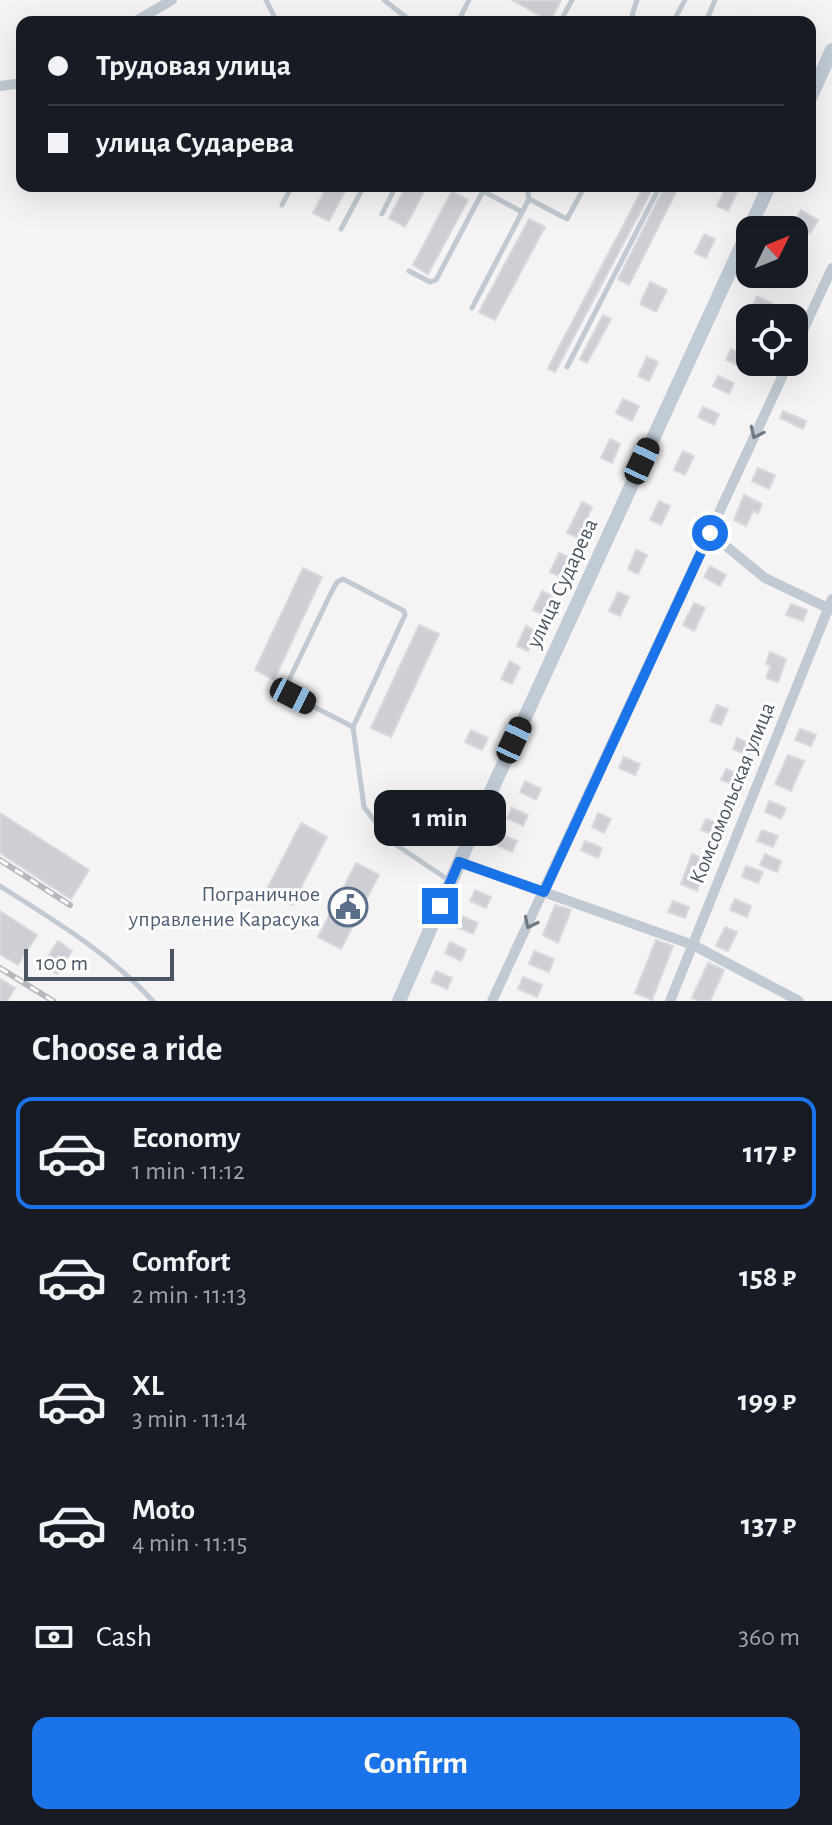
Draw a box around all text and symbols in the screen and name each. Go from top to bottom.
text: Трудовая улица [96,51,291,81]
text: улица Сударева [96,128,294,158]
north arrow [736,216,808,288]
map controls [736,216,808,376]
button: locate [736,304,808,376]
one-way arrow [750,424,766,439]
car [621,434,663,488]
street label: улица Сударева [522,515,602,652]
route start [692,515,728,551]
car [266,674,320,718]
street label: Комсомольская улица [686,699,778,887]
car [493,713,535,767]
callout: 1 min [374,790,506,846]
text: 1 min [413,805,467,831]
place label: Пограничное управление Карасука [128,883,320,930]
public building icon: Пограничное управление Карасука [327,886,369,928]
route end [422,888,458,924]
one-way arrow [524,915,540,929]
scale bar [24,945,174,981]
text: 100 m [36,952,88,974]
text: Choose a ride [32,1031,222,1067]
icon: car [36,1117,108,1189]
text: Economy [132,1123,241,1153]
text: 117 ₽ [743,1138,796,1168]
text: 1 min · 11:12 [132,1158,245,1184]
icon: car [36,1241,108,1313]
text: Comfort [132,1247,231,1277]
text: 158 ₽ [739,1262,796,1292]
text: 2 min · 11:13 [132,1282,247,1308]
icon: car [36,1365,108,1437]
text: XL [132,1371,164,1401]
text: 199 ₽ [738,1386,796,1416]
text: 3 min · 11:14 [132,1406,247,1432]
icon: car [36,1489,108,1561]
text: Moto [132,1495,195,1525]
text: 137 ₽ [741,1510,796,1540]
text: 4 min · 11:15 [132,1530,248,1556]
icon: cash [32,1615,76,1659]
text: Cash [96,1622,152,1652]
text: 360 m [738,1624,800,1650]
button: Confirm [32,1717,800,1809]

